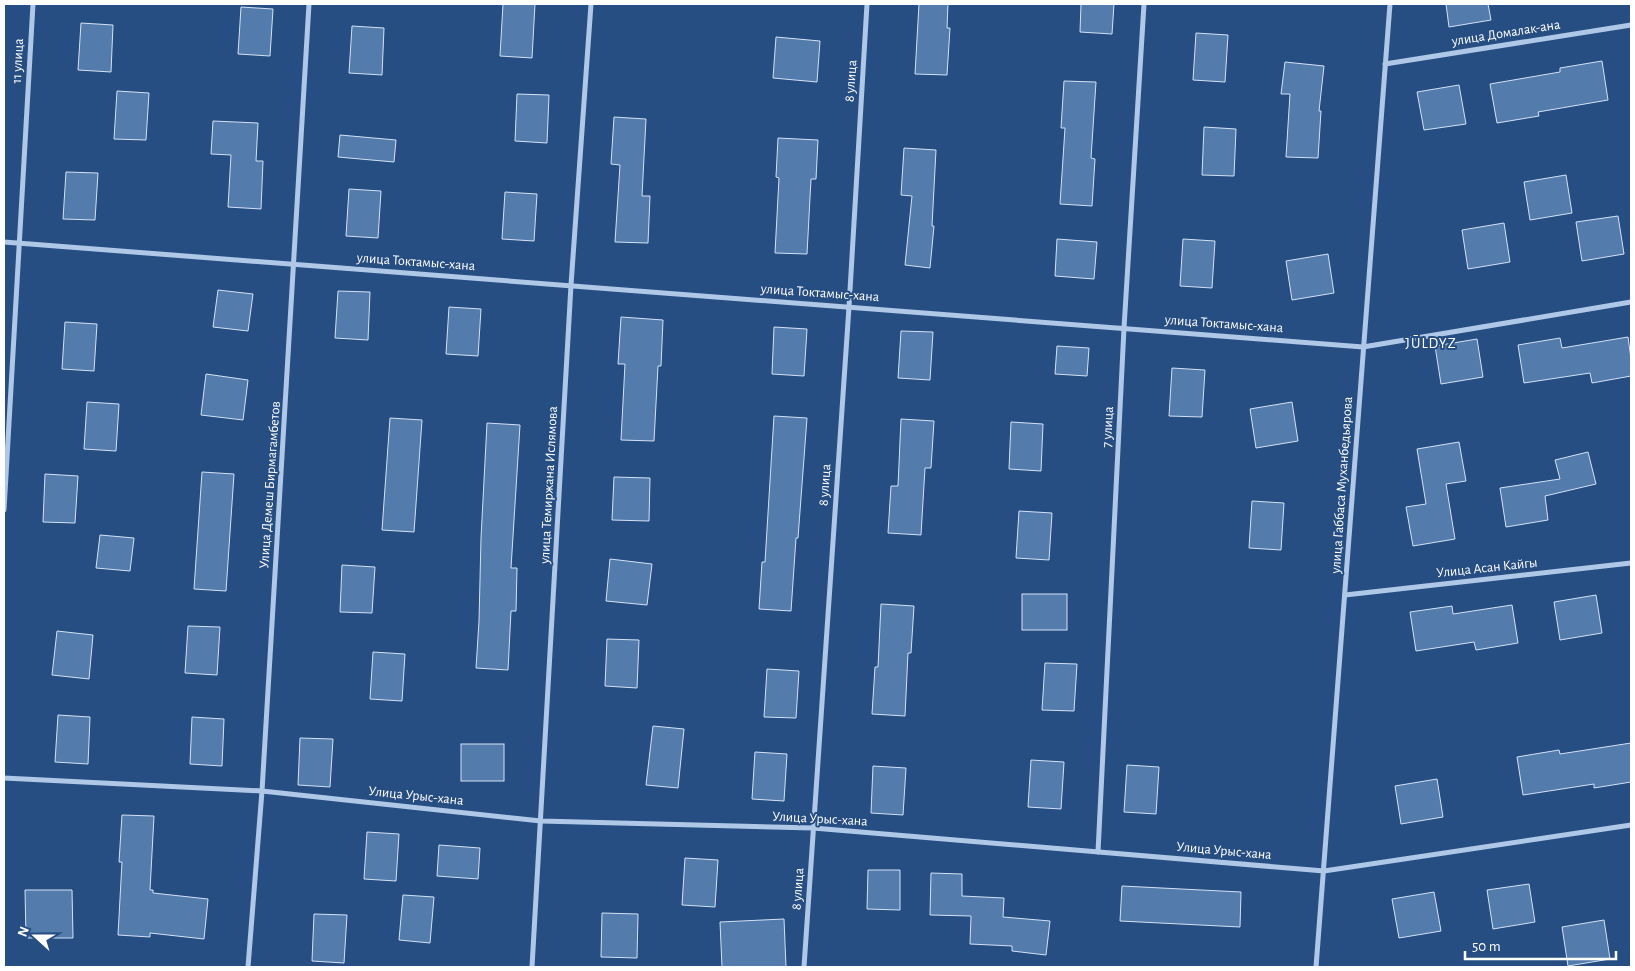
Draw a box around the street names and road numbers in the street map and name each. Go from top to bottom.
street label: улица Домалак-ана [1450,17,1562,49]
street label: 11 улица [10,37,26,84]
street label: 8 улица [843,59,859,103]
street label: улица Токтамыс-хана [355,251,476,273]
street label: улица Токтамыс-хана [759,282,880,304]
street label: улица Токтамыс-хана [1163,313,1284,335]
street label: улица Габбаса Муханбедьярова [1329,395,1355,575]
street label: Улица Демеш Бирмагамбетов [257,401,283,569]
street label: улица Темиржана Ислямова [538,405,560,565]
street label: 7 улица [1100,405,1116,448]
street label: 8 улица [817,463,833,507]
street label: Улица Асан Кайгы [1436,556,1538,580]
street label: Улица Урыс-хана [368,784,465,808]
street label: Улица Урыс-хана [772,810,869,829]
street label: Улица Урыс-хана [1176,840,1273,862]
street label: 8 улица [790,867,806,911]

